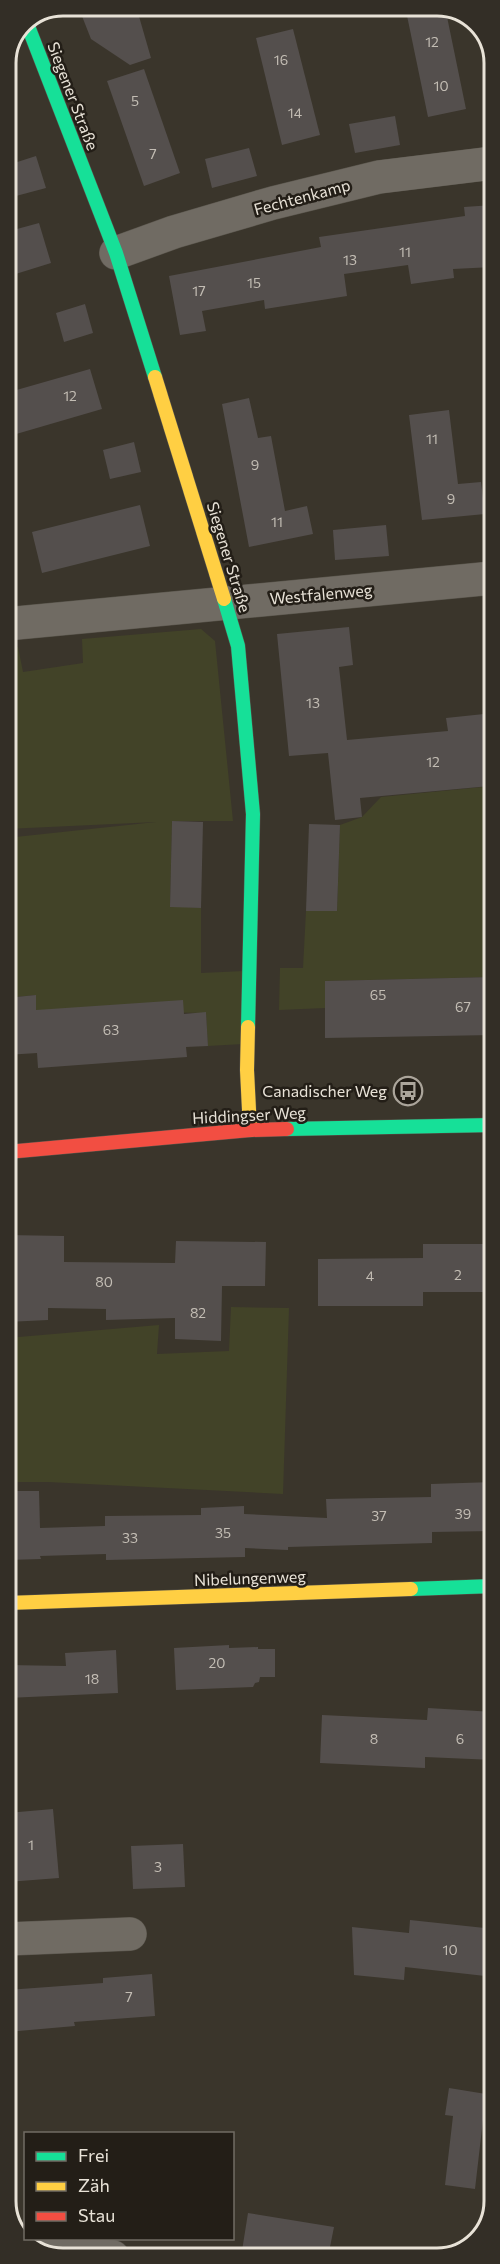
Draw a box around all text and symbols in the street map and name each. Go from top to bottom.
house number: 12 [425,33,439,50]
street label: Siegener Straße [44,39,103,153]
house number: 16 [274,51,288,68]
house number: 10 [433,77,449,94]
house number: 5 [131,92,139,109]
house number: 14 [288,104,303,121]
house number: 7 [149,145,157,162]
street label: Fechtenkamp [252,175,352,218]
house number: 11 [399,243,411,260]
house number: 13 [343,251,357,268]
house number: 15 [247,274,261,291]
house number: 17 [192,282,206,299]
house number: 12 [63,387,77,404]
house number: 11 [426,430,438,447]
house number: 9 [251,456,259,473]
house number: 9 [447,490,455,507]
street label: Siegener Straße [204,499,255,614]
house number: 11 [271,513,283,530]
street label: Westfalenweg [269,580,373,607]
house number: 13 [306,694,320,711]
house number: 12 [426,753,440,770]
house number: 65 [370,986,386,1003]
house number: 67 [455,998,471,1015]
house number: 63 [103,1021,119,1038]
bus stop icon: Canadischer Weg [392,1075,424,1107]
place label: Canadischer Weg [262,1081,387,1100]
street label: Hiddingser Weg [192,1102,307,1127]
house number: 2 [454,1266,462,1283]
house number: 4 [366,1267,375,1284]
house number: 80 [95,1273,113,1290]
house number: 82 [190,1304,206,1321]
house number: 39 [455,1505,471,1522]
house number: 37 [371,1507,387,1524]
house number: 35 [215,1524,231,1541]
house number: 33 [122,1529,138,1546]
street label: Nibelungenweg [194,1566,307,1589]
house number: 20 [209,1654,225,1671]
house number: 18 [85,1670,99,1687]
house number: 8 [370,1730,378,1747]
house number: 6 [456,1730,464,1747]
house number: 1 [28,1836,34,1853]
house number: 3 [154,1858,162,1875]
house number: 10 [442,1941,458,1958]
house number: 7 [125,1988,133,2005]
legend [24,2132,234,2240]
text: Frei [78,2144,109,2166]
text: Zäh [78,2174,110,2196]
text: Stau [78,2204,115,2226]

